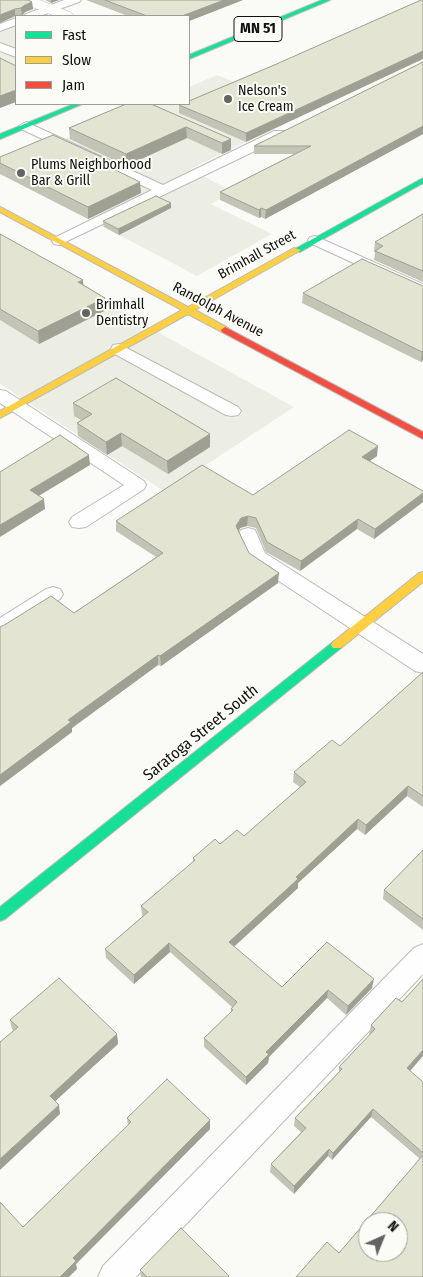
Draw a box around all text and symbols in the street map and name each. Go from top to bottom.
legend [15,15,190,105]
road number: MN 51 [234,16,282,42]
text: Fast [62,26,86,44]
text: Slow [62,51,91,69]
text: Jam [62,76,85,94]
place label: Nelson's Ice Cream [238,83,293,115]
marker: Nelson's Ice Cream [222,93,234,105]
place label: Plums Neighborhood Bar & Grill [31,157,151,190]
marker: Plums Neighborhood Bar & Grill [15,167,27,179]
street label: Brimhall Street [215,227,299,283]
street label: Randolph Avenue [170,279,266,341]
place label: Brimhall Dentistry [96,297,148,330]
marker: Brimhall Dentistry [80,307,92,319]
street label: Saratoga Street South [140,681,262,785]
north arrow [358,1212,408,1262]
text: N [384,1218,402,1236]

